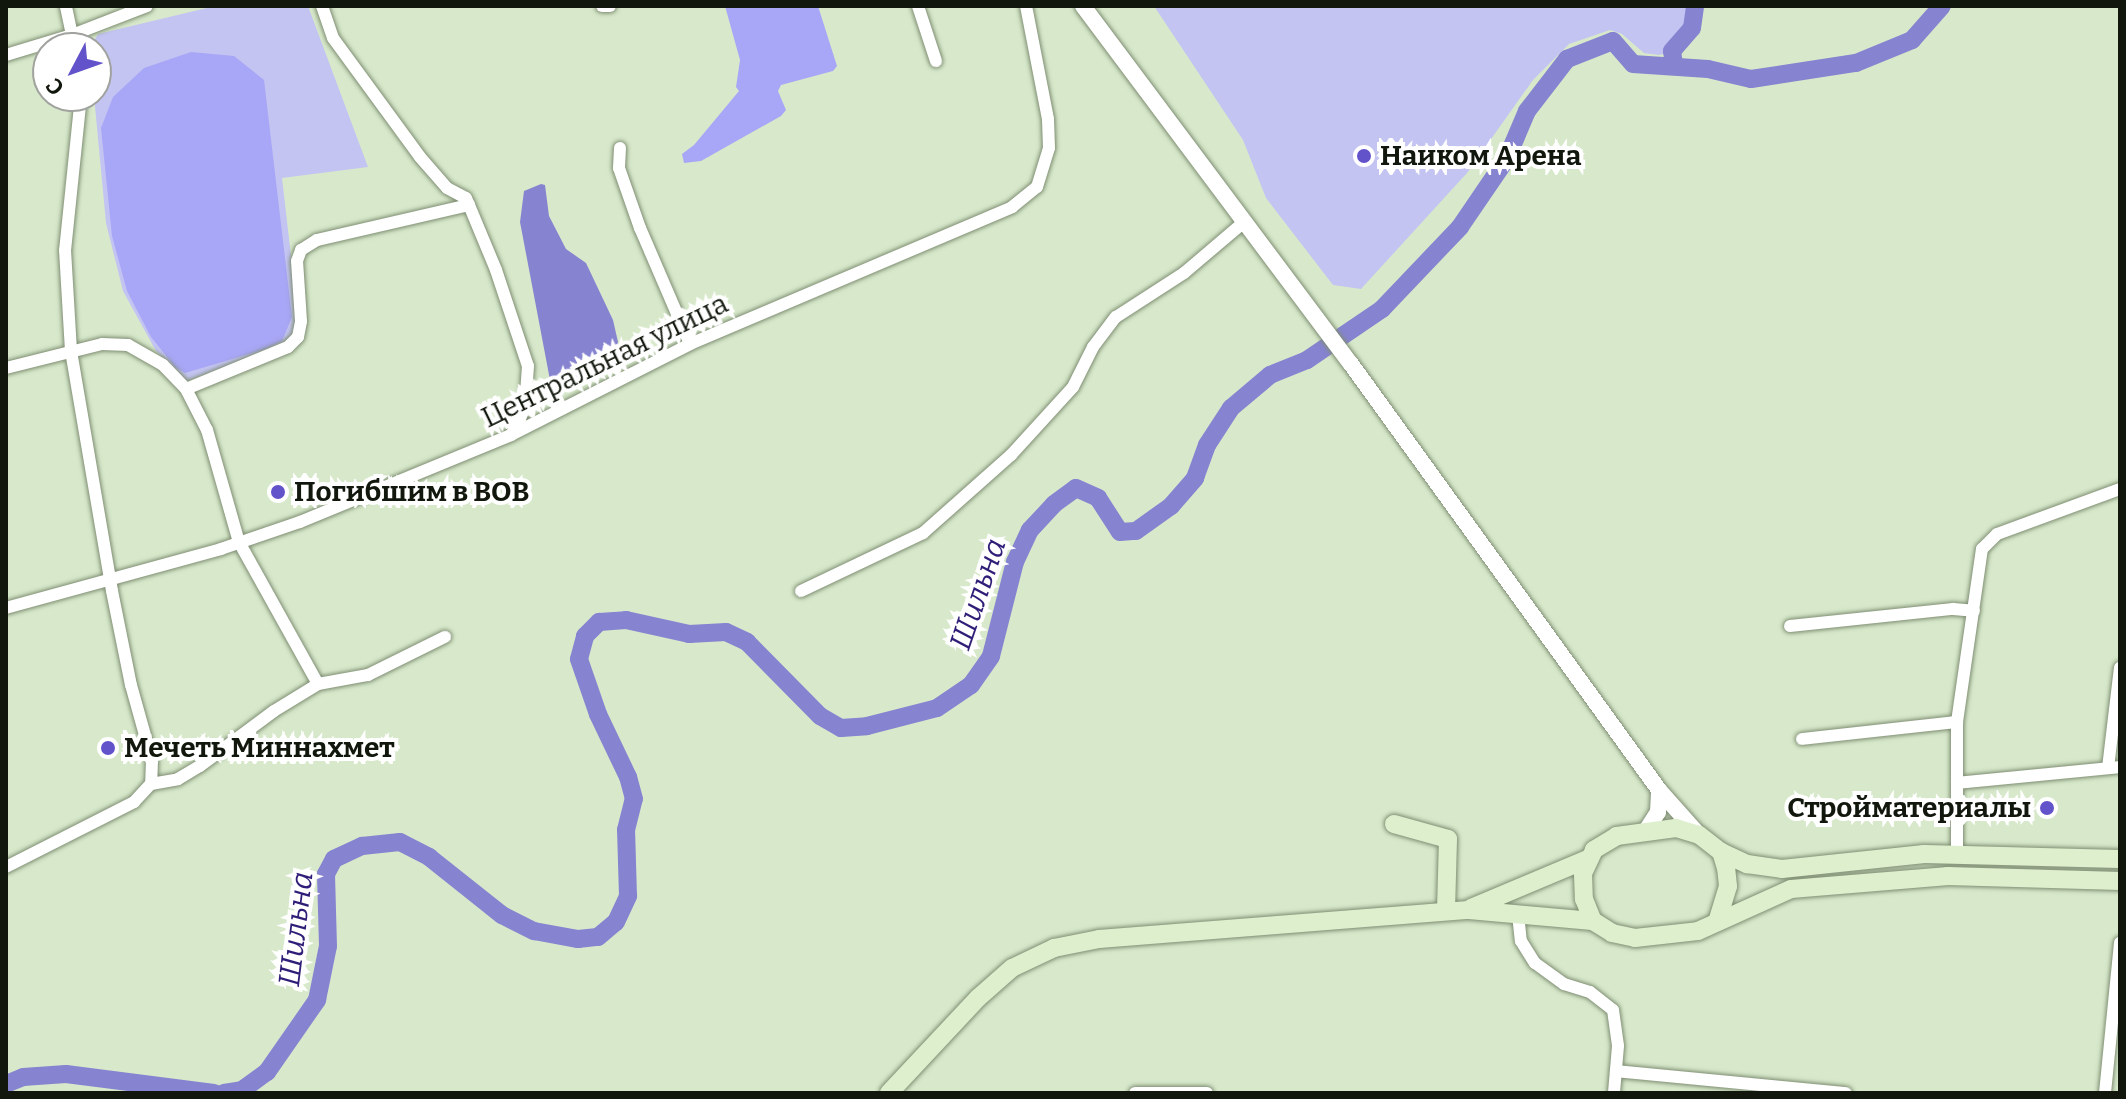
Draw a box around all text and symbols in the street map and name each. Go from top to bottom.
north arrow [32,32,112,112]
text: С [40,73,70,101]
place label: Наиком Арена [1380,139,1581,173]
marker: Наиком Арена [1355,147,1373,165]
street label: Центральная улица [476,287,734,435]
place label: Погибшим в ВОВ [294,475,530,509]
marker: Погибшим в ВОВ [269,483,287,501]
water label: Шильна [942,534,1014,654]
place label: Мечеть Миннахмет [124,731,395,765]
marker: Мечеть Миннахмет [99,739,117,757]
place label: Стройматериалы [1787,791,2031,825]
marker: Стройматериалы [2038,799,2056,817]
water label: Шильна [271,870,321,988]

